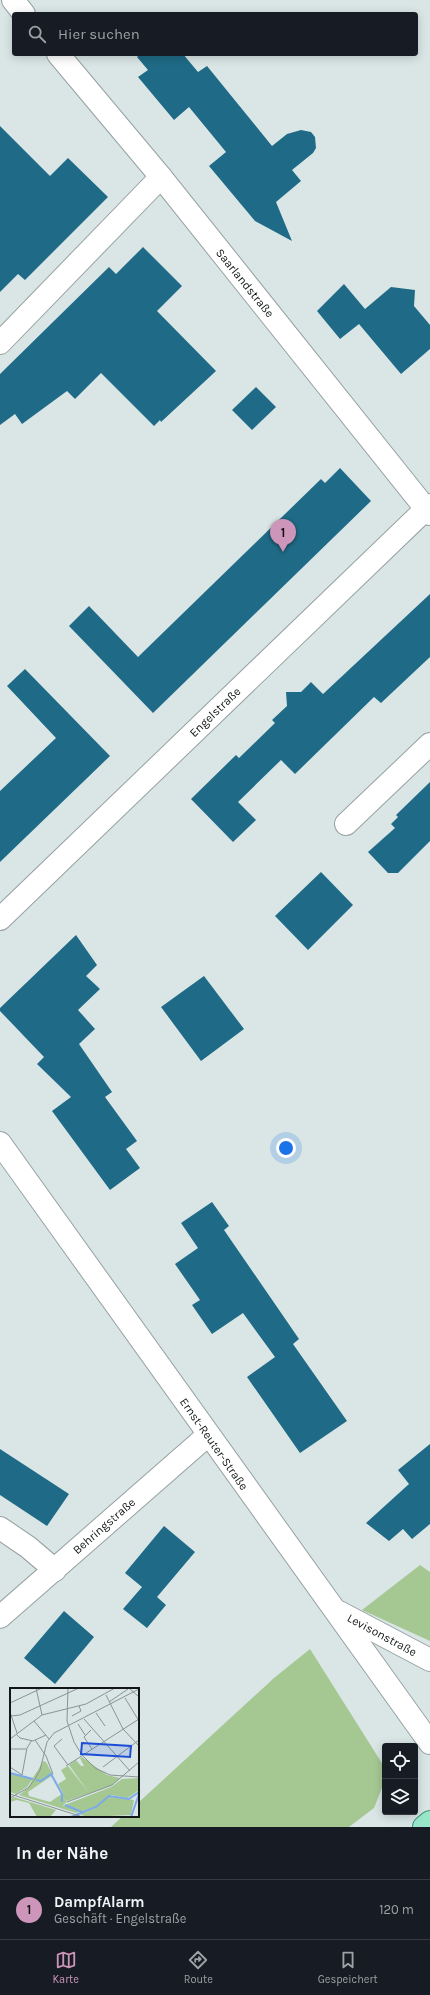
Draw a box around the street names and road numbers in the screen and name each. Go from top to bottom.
street label: Saarlandstraße [213,246,277,320]
street label: Engelstraße [187,684,243,740]
street label: Ernst-Reuter-Straße [177,1395,251,1493]
street label: Behringstraße [70,1495,138,1557]
street label: Levisonstraße [345,1611,419,1659]

